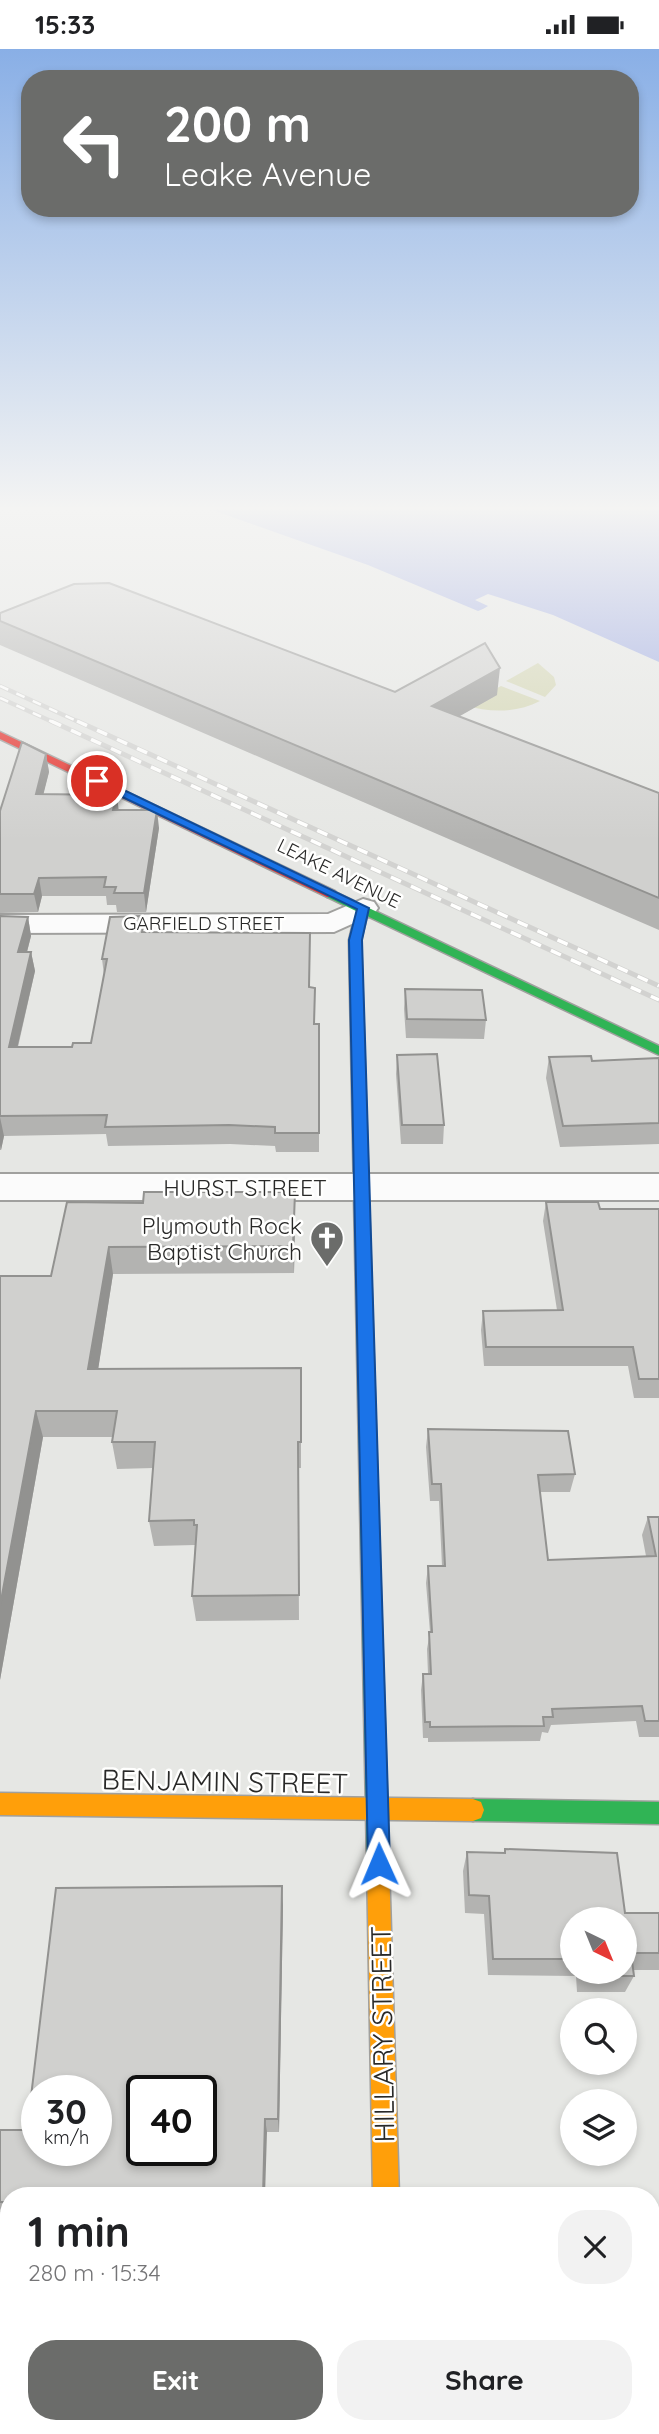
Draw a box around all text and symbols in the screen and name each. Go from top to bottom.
text: 15:33 [35,8,95,41]
text: 200 m [164,93,311,154]
icon: left [49,98,140,189]
text: Leake Avenue [164,154,371,194]
pin [67,751,127,811]
icon: arrive [78,762,116,800]
street label: LEAKE AVENUE [273,833,405,913]
street label: GARFIELD STREET [123,911,285,935]
street label: HURST STREET [163,1173,327,1202]
place label: Plymouth Rock Baptist Church [142,1211,302,1266]
church icon: Plymouth Rock Baptist Church [308,1219,346,1268]
street label: BENJAMIN STREET [101,1761,349,1801]
position arrow [342,1827,416,1901]
north arrow [560,1907,637,1985]
map controls [560,1907,637,2166]
street label: HILLARY STREET [363,1925,401,2143]
button: search [560,1998,637,2075]
speed limit sign: 40 [126,2075,217,2166]
text: 30 [46,2089,87,2133]
button: layers [560,2089,637,2166]
text: km/h [44,2126,89,2149]
text: 1 min [28,2205,130,2258]
button: close [558,2210,632,2284]
text: 280 m · 15:34 [28,2258,161,2287]
button: Exit [28,2340,323,2420]
button: Share [337,2340,632,2420]

